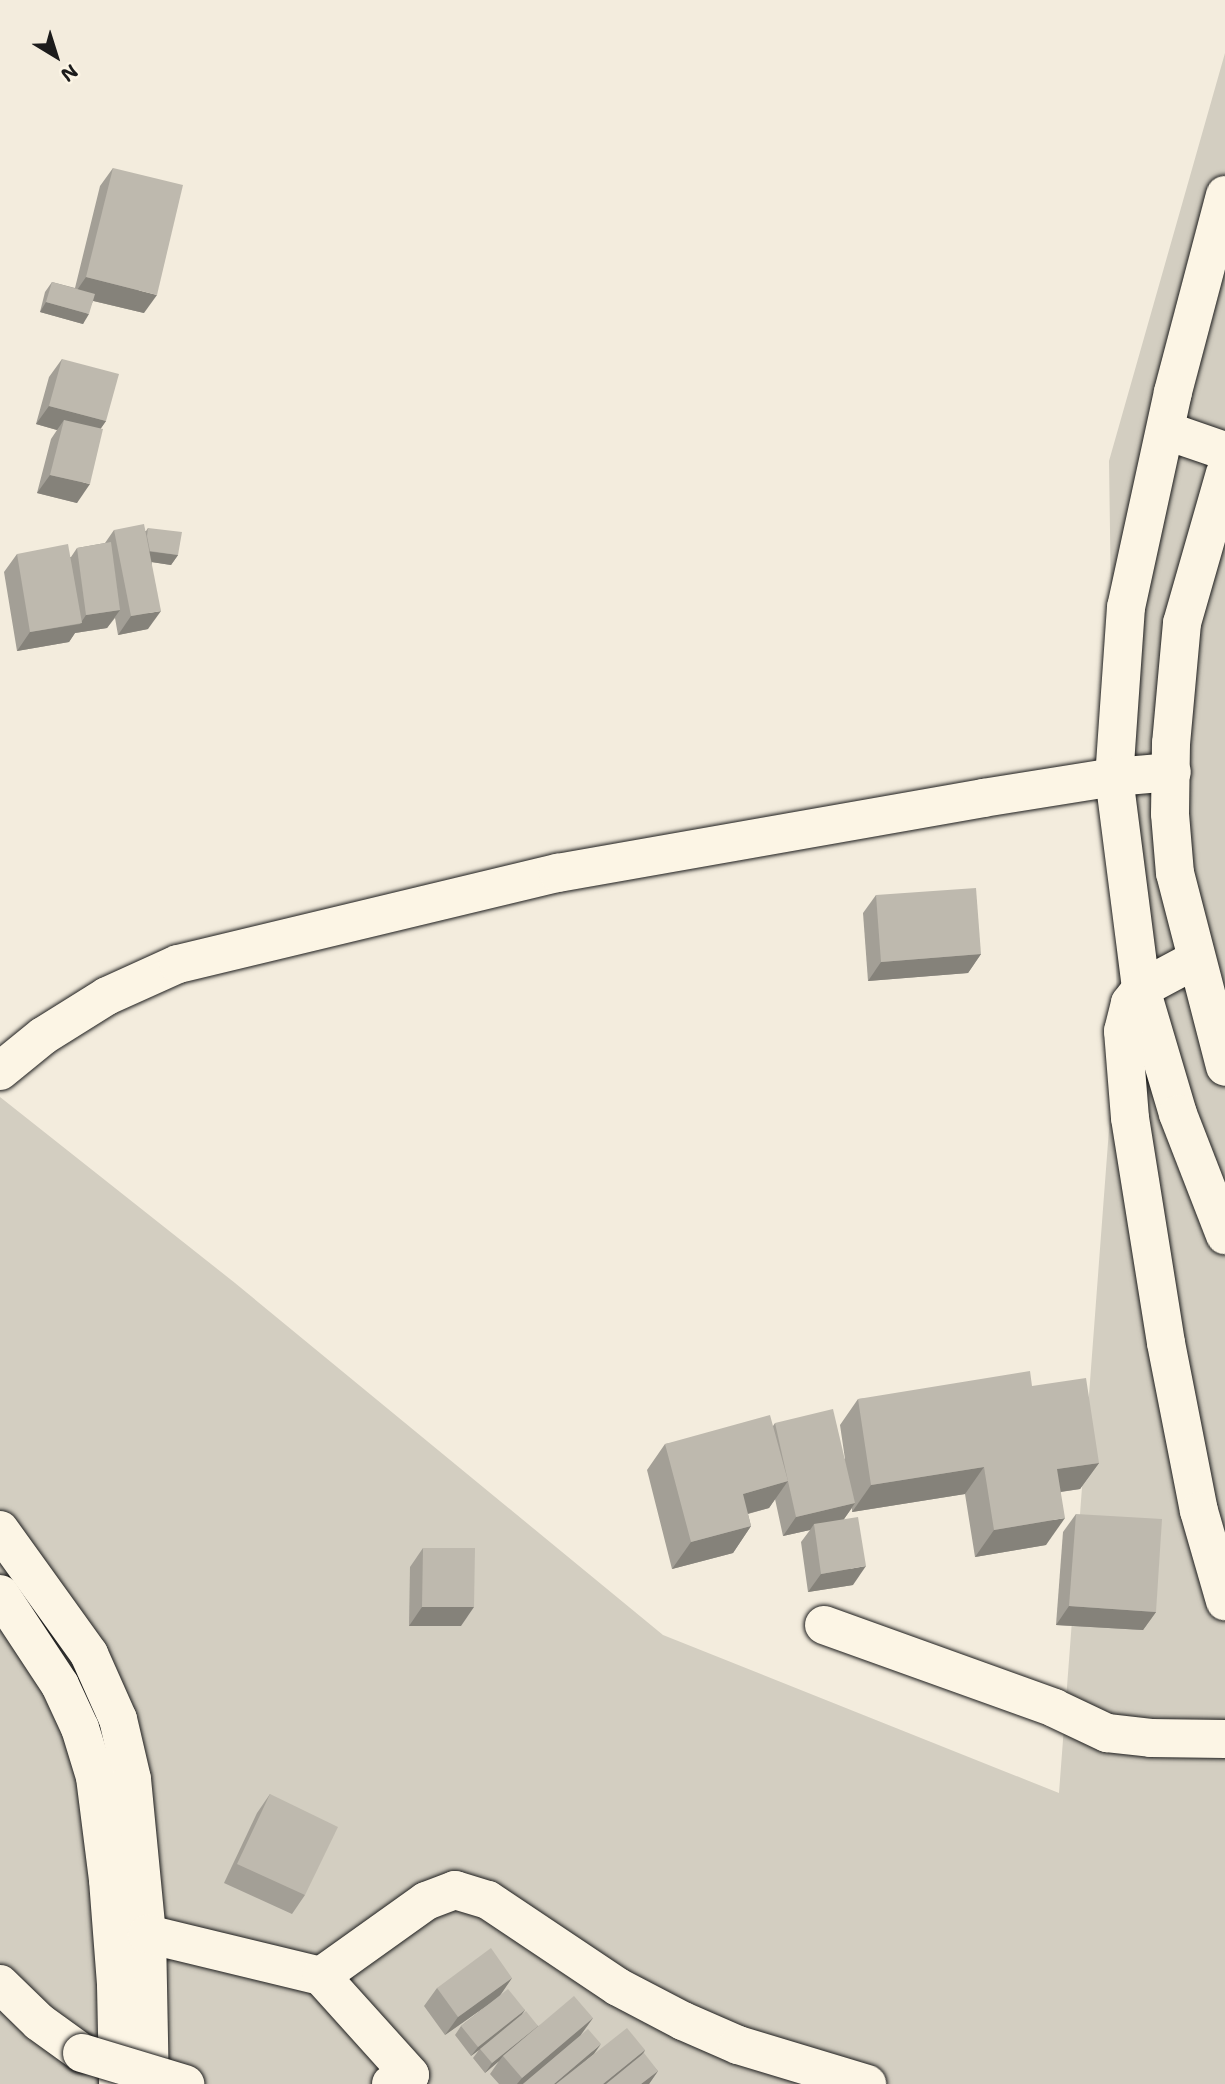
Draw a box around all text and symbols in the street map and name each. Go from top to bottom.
north arrow [21,21,91,91]
text: N [56,58,83,87]

